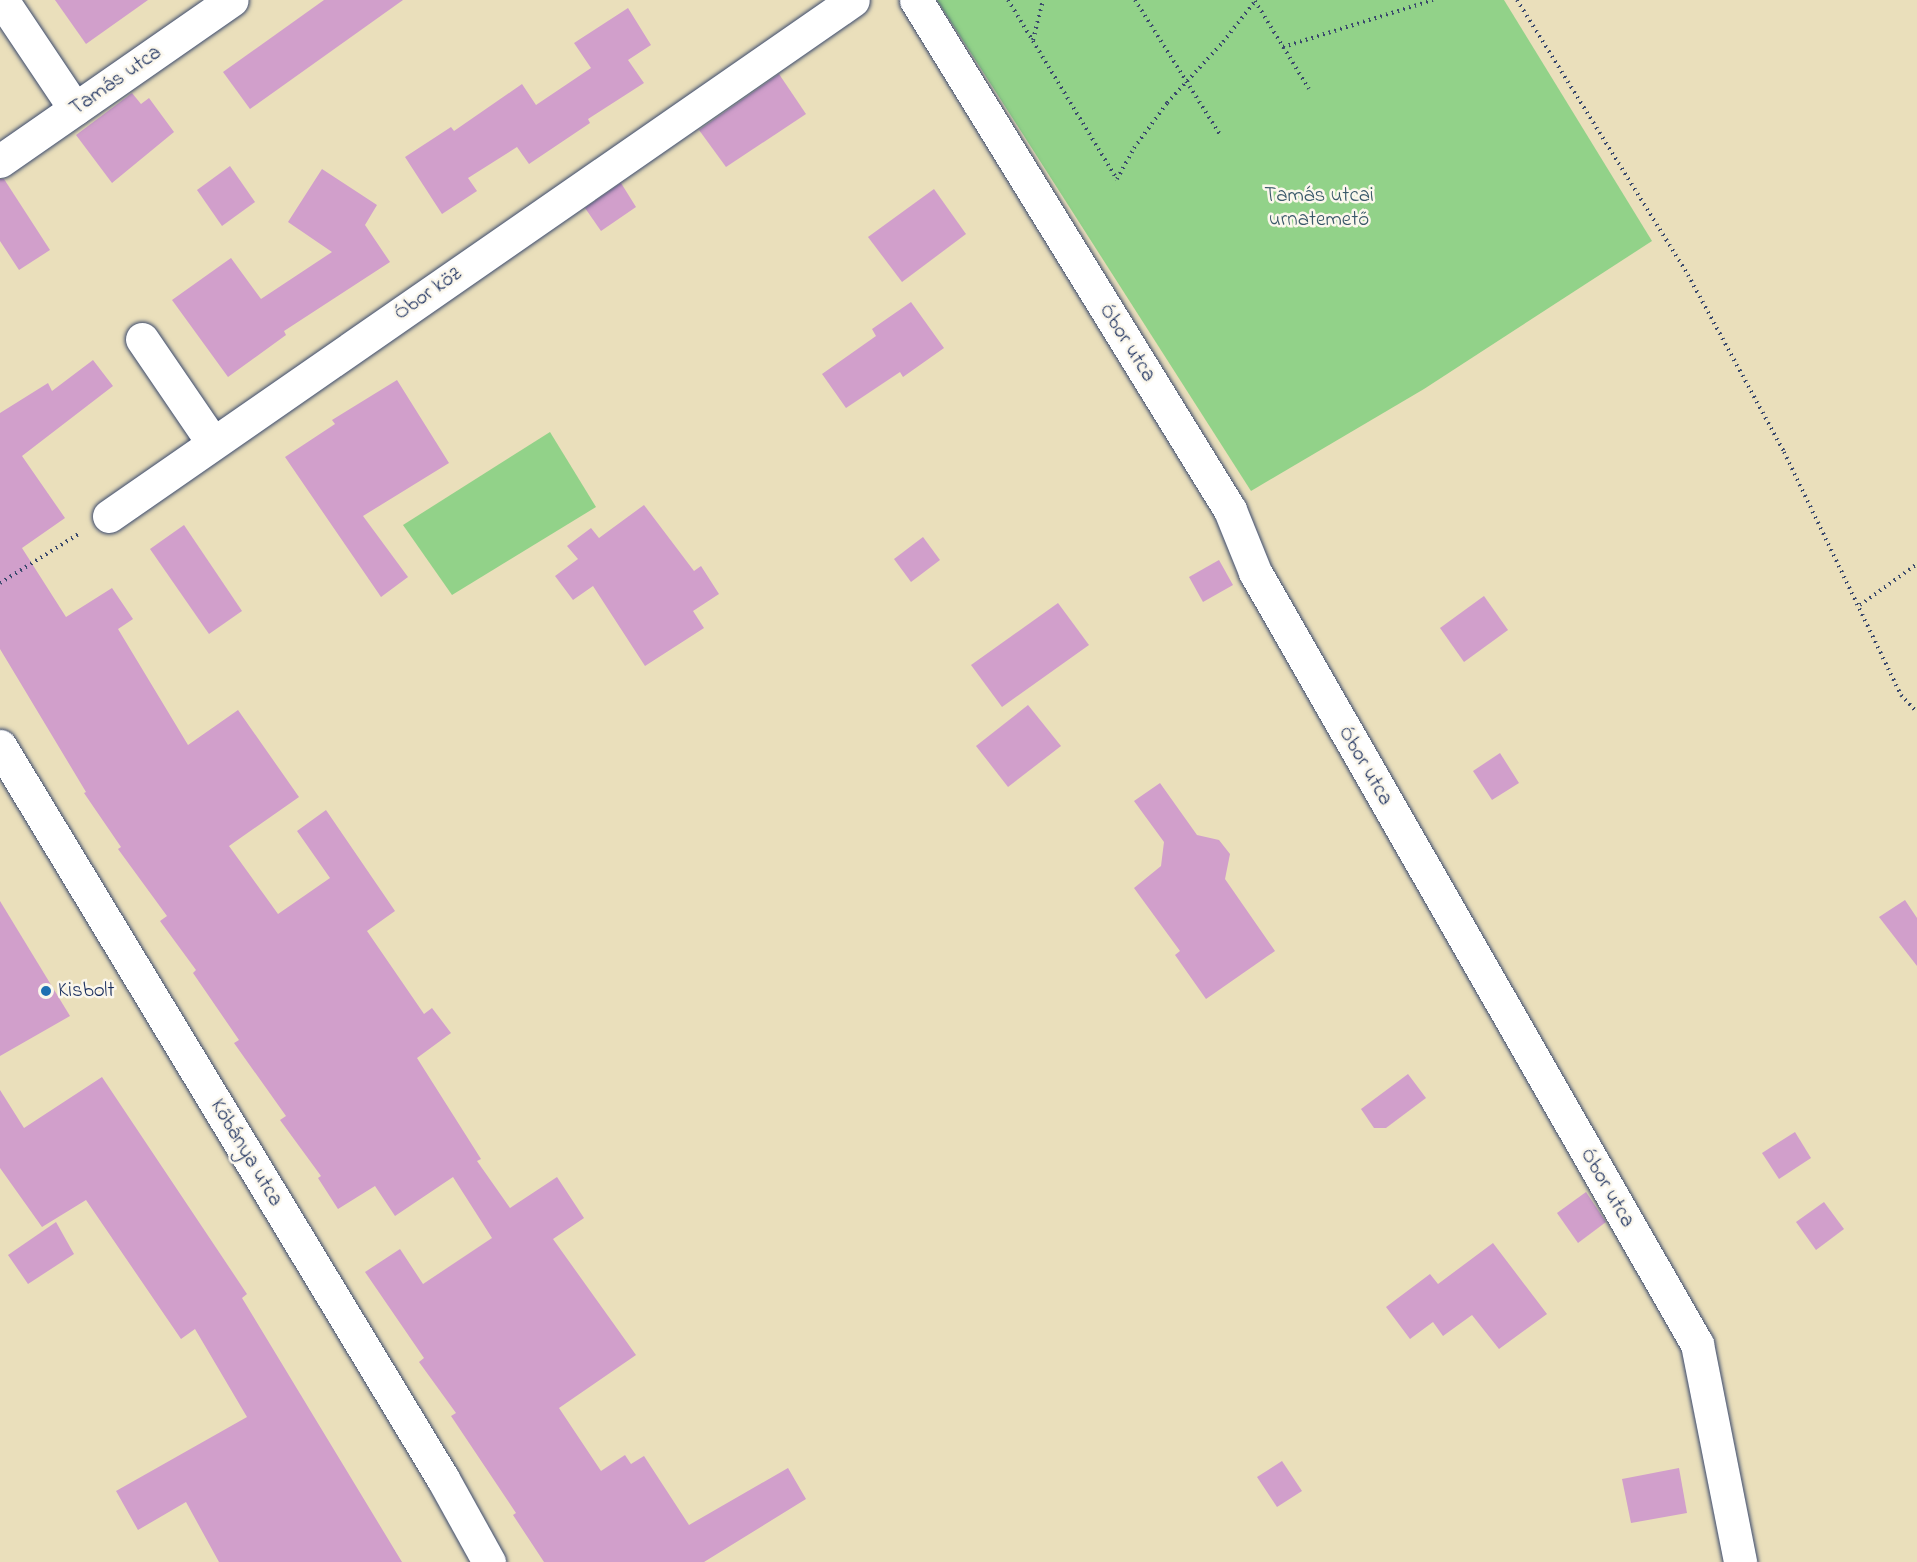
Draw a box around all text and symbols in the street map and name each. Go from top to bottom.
street label: Tamás utca [65,40,167,122]
park label: Tamás utcai urnatemető [1264,183,1374,233]
street label: Óbor köz [389,262,467,326]
street label: Óbor utca [1093,299,1161,387]
street label: Óbor utca [1332,722,1398,810]
place label: Kisbolt [58,978,115,1004]
marker: Kisbolt [39,984,53,998]
street label: Kőbánya utca [204,1095,288,1211]
street label: Óbor utca [1574,1144,1640,1232]

